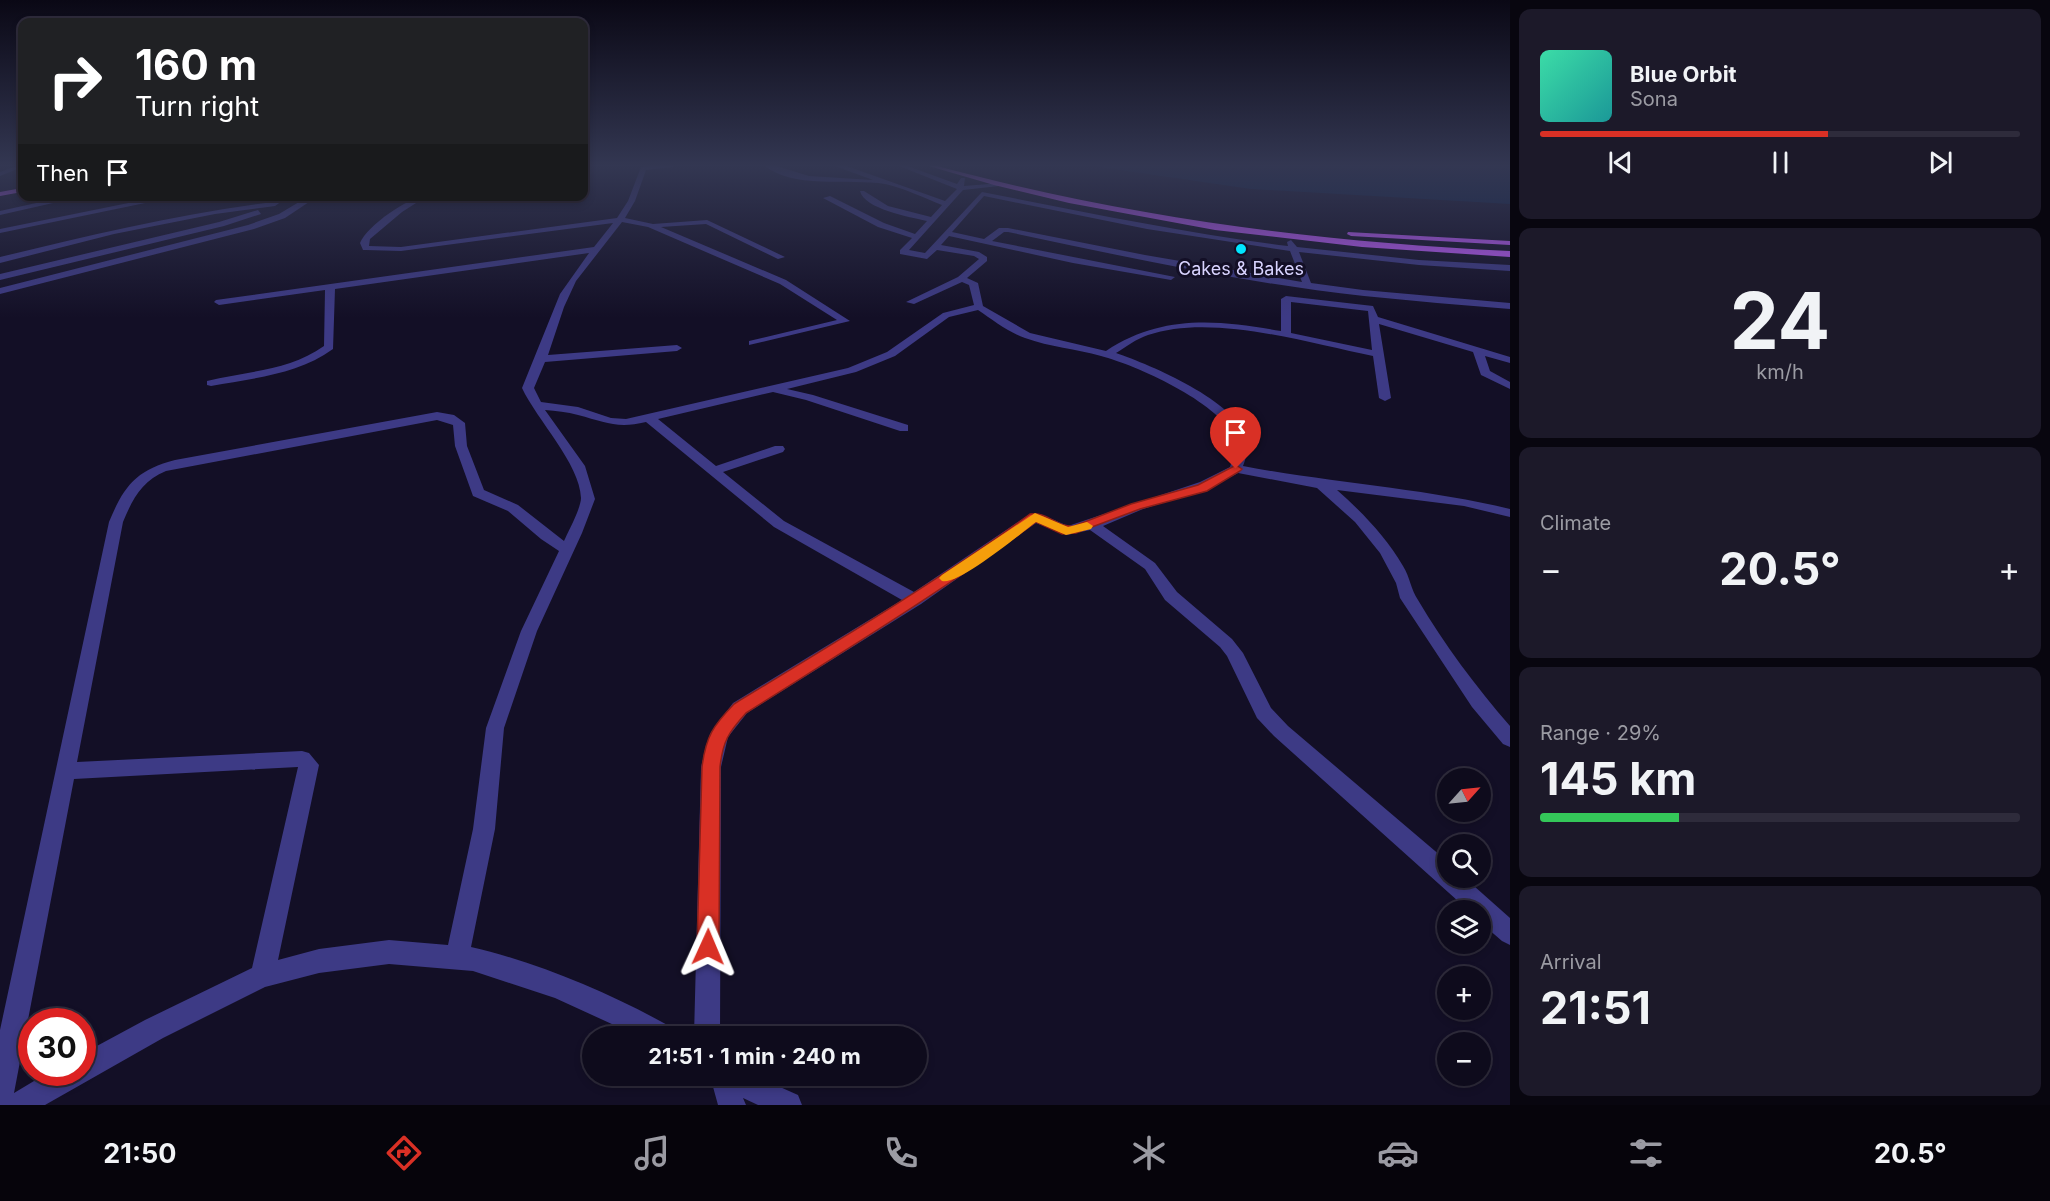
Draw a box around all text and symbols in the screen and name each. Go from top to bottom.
text: 160 m [135,39,257,90]
icon: right [36,42,114,120]
text: Blue Orbit [1630,61,1737,87]
text: Sona [1630,87,1678,111]
text: Turn right [135,90,259,123]
icon: previous [1604,146,1637,179]
icon: pause [1764,146,1797,179]
icon: next [1924,146,1957,179]
icon: arrive [101,156,134,189]
text: Then [36,160,89,186]
marker: Cakes & Bakes [1234,242,1248,256]
place label: Cakes & Bakes [1178,258,1304,279]
text: 24 [1730,273,1830,368]
text: km/h [1756,360,1804,384]
pin [1210,407,1261,469]
icon: arrive [1219,416,1252,449]
text: Climate [1540,511,1611,535]
text: 20.5° [1719,541,1841,596]
text: − [1540,549,1562,589]
text: + [1998,549,2020,589]
text: Range · 29% [1540,721,1661,745]
text: 145 km [1540,751,1696,806]
north arrow [1437,768,1491,822]
map controls [1437,768,1491,1086]
button: search [1437,834,1491,888]
button: layers [1437,900,1491,954]
position arrow [676,915,740,979]
text: Arrival [1540,950,1602,974]
button: + [1437,966,1491,1020]
text: 21:51 [1540,980,1651,1035]
speed limit sign: 30 [18,1008,96,1086]
button: − [1437,1032,1491,1086]
text: 21:51 · 1 min · 240 m [648,1043,861,1069]
icon: directions [383,1132,425,1174]
icon: music [631,1132,673,1174]
icon: phone [880,1132,922,1174]
icon: climate [1128,1132,1170,1174]
icon: car [1377,1132,1419,1174]
icon: filters [1625,1132,1667,1174]
text: 21:50 [103,1137,176,1170]
text: 20.5° [1874,1137,1947,1170]

